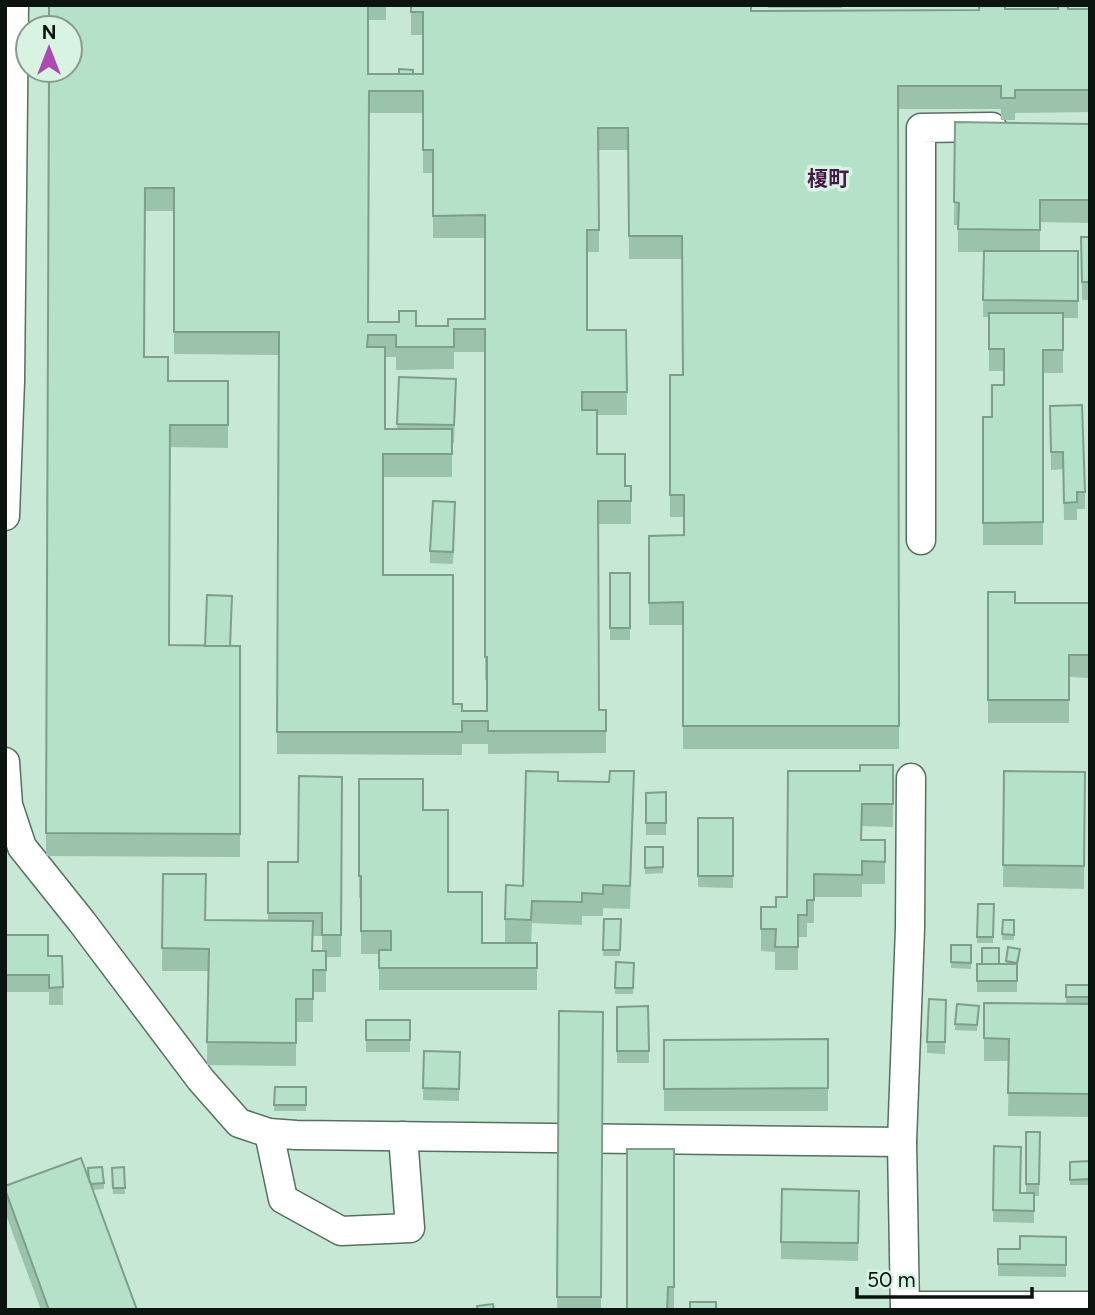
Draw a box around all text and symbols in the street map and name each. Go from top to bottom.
north arrow [14,14,84,84]
text: N [42,21,56,44]
district label: 榎町 [807,166,849,191]
scale bar [857,1256,1032,1300]
text: 50 m [867,1267,916,1292]

